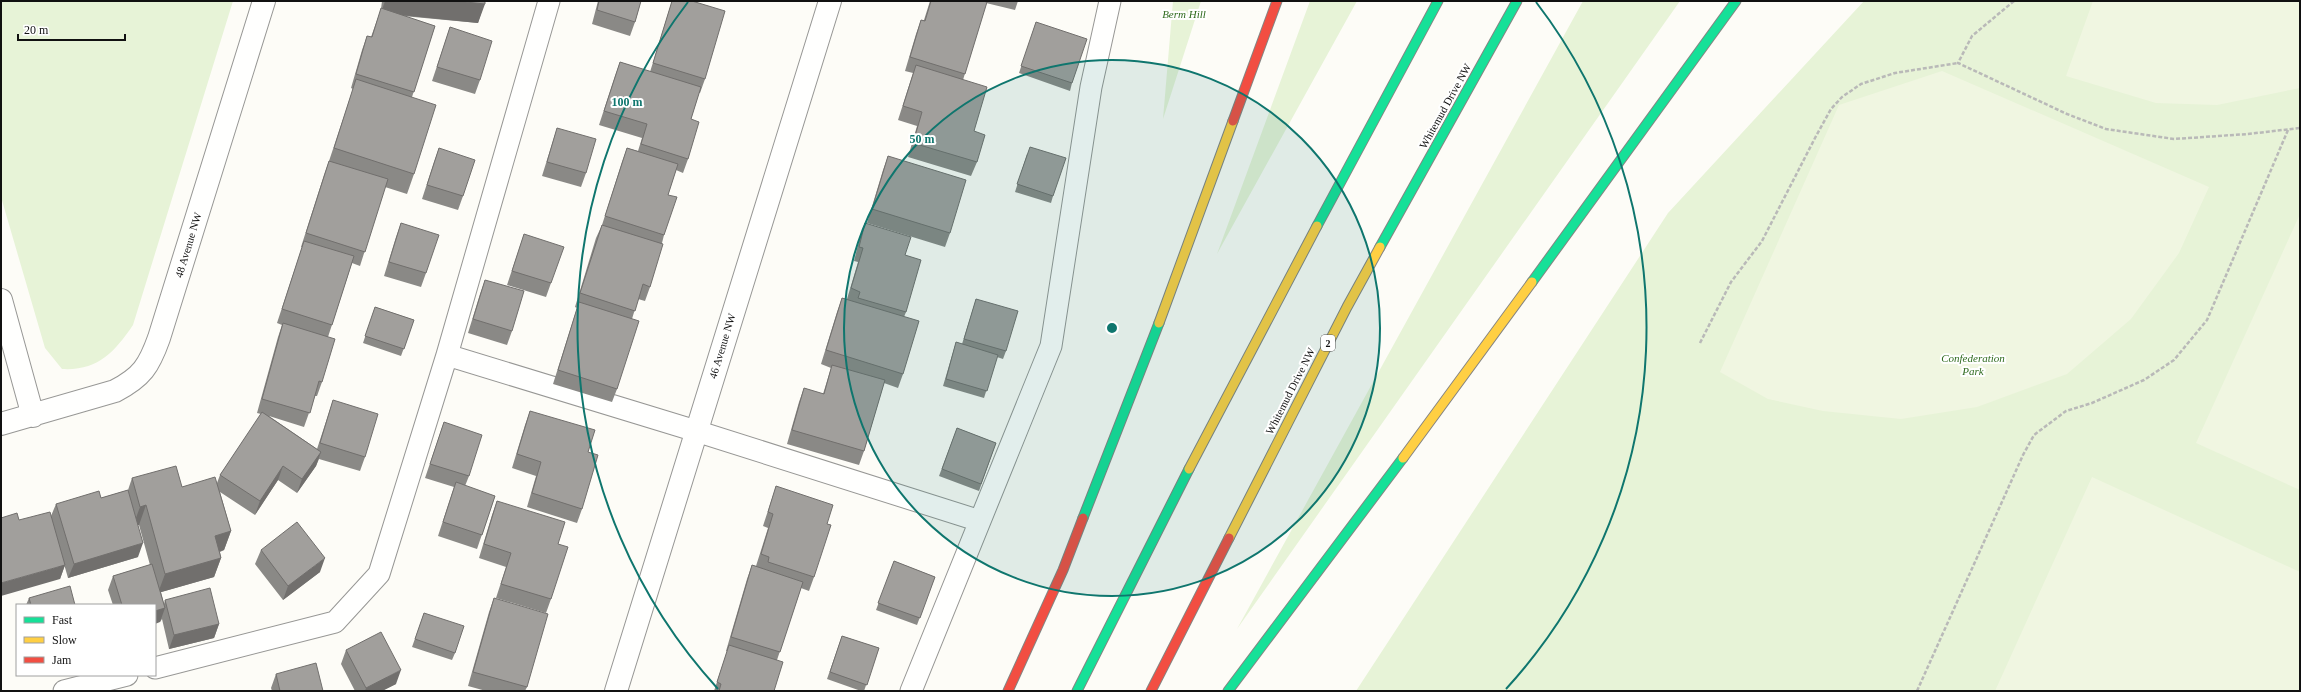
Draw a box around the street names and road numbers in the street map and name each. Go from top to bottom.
street label: Whitemud Drive NW [1417,61,1474,151]
street label: 48 Avenue NW [172,210,204,279]
street label: 46 Avenue NW [706,311,738,380]
road number: 2 [1321,335,1335,351]
street label: Whitemud Drive NW [1263,345,1317,436]

